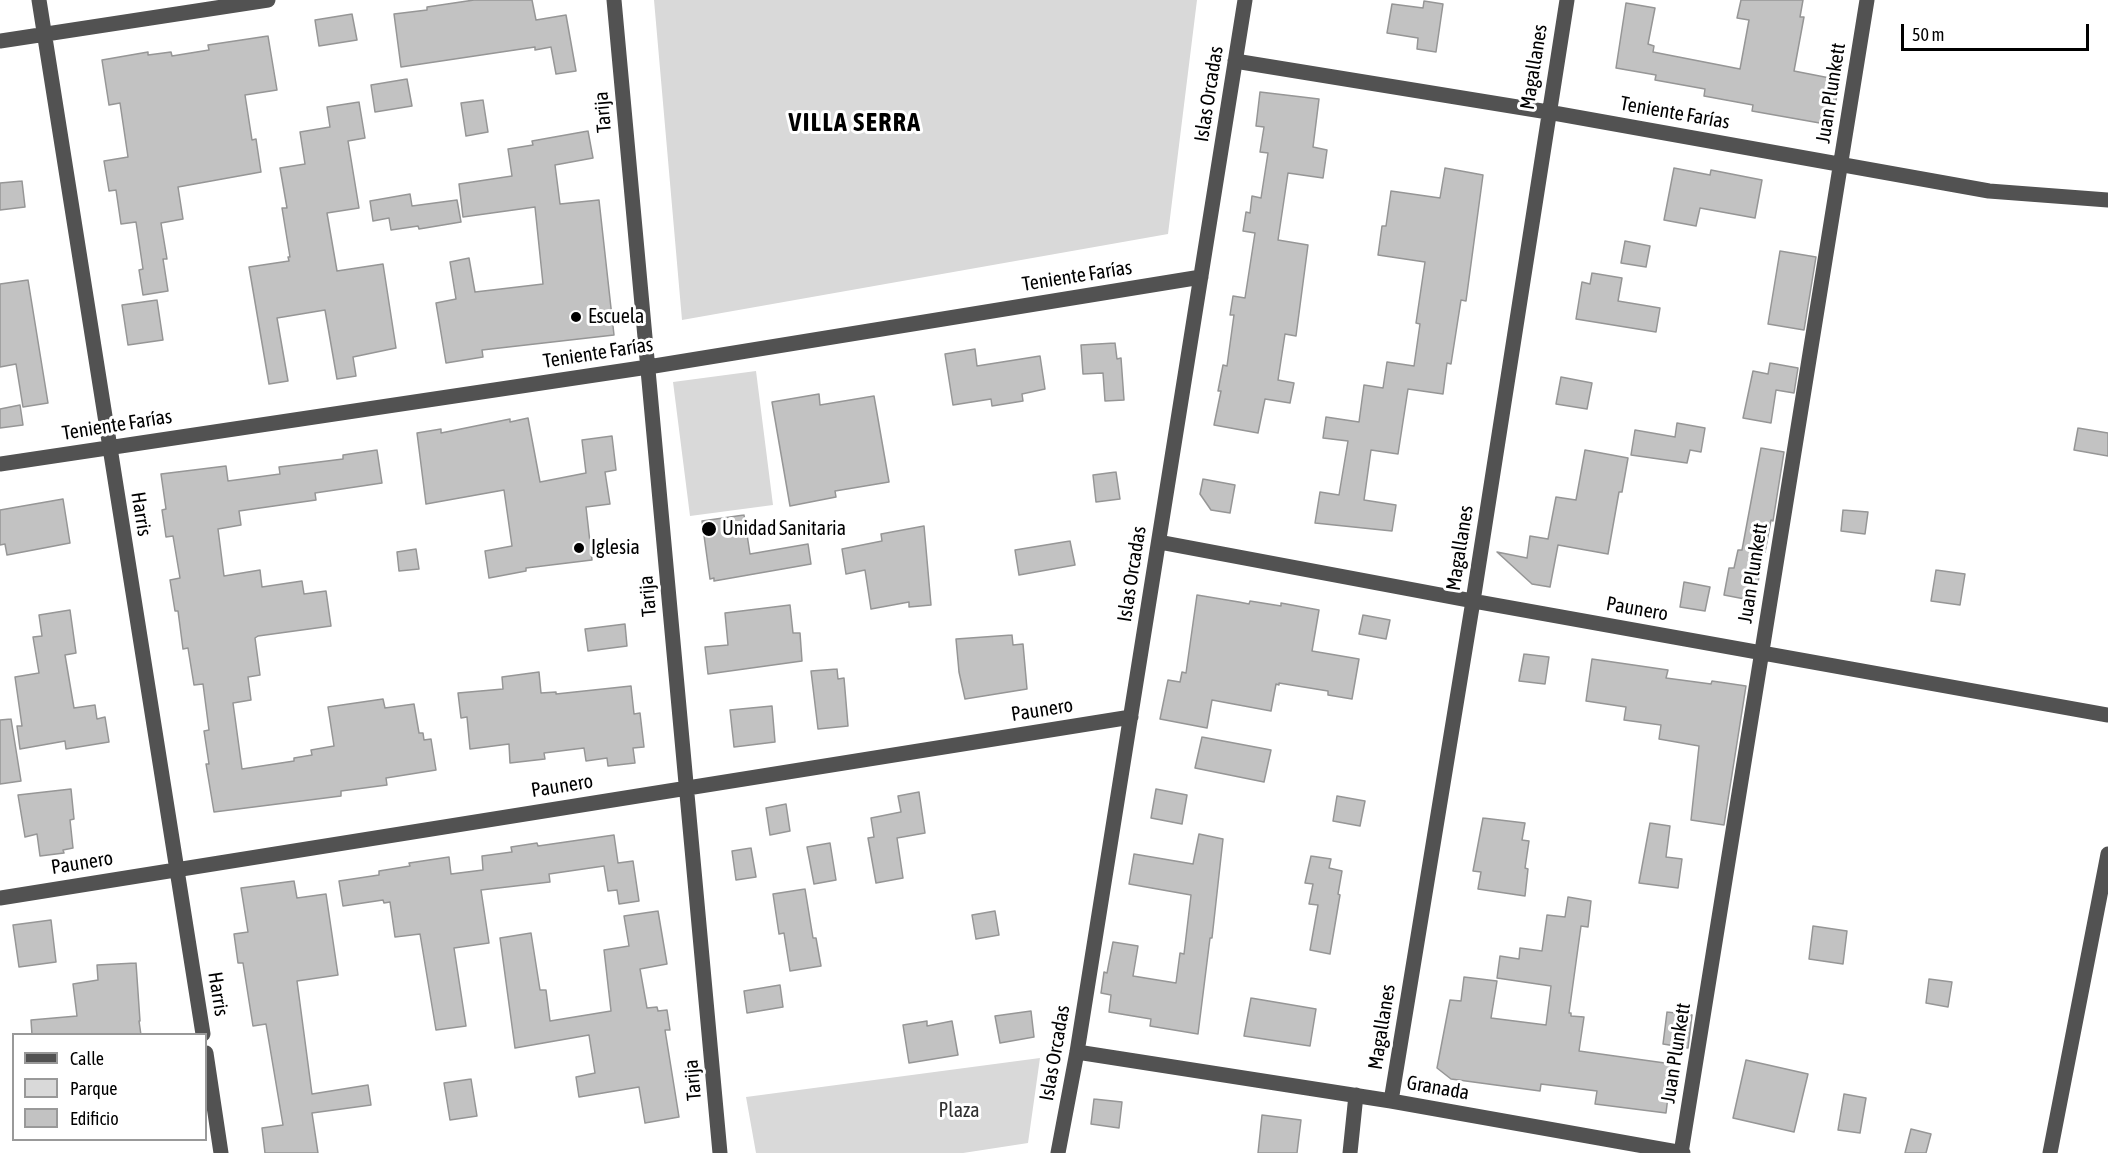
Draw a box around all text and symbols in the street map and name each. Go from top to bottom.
scale bar [1904,12,2092,50]
street label: Magallanes [1515,23,1553,111]
text: 50 m [1912,24,1944,45]
street label: Juan Plunkett [1811,41,1851,145]
street label: Islas Orcadas [1190,44,1228,144]
street label: Tarija [589,90,617,134]
street label: Teniente Farías [1618,92,1732,134]
district label: VILLA SERRA [788,107,922,139]
street label: Teniente Farías [1020,255,1134,297]
place label: Escuela [588,305,644,329]
marker: Escuela [569,310,583,324]
street label: Teniente Farías [541,332,655,374]
street label: Teniente Farías [60,404,174,446]
street label: Harris [126,490,156,538]
street label: Magallanes [1441,504,1479,592]
place label: Unidad Sanitaria [722,517,846,541]
marker: Unidad Sanitaria [700,520,718,538]
street label: Juan Plunkett [1733,521,1773,625]
street label: Islas Orcadas [1113,524,1151,624]
place label: Iglesia [591,536,640,560]
marker: Iglesia [572,541,586,555]
street label: Tarija [634,574,662,618]
street label: Paunero [1604,592,1670,626]
street label: Paunero [1009,693,1075,727]
street label: Paunero [529,769,595,803]
street label: Paunero [49,846,115,880]
street label: Harris [203,970,233,1018]
street label: Magallanes [1363,983,1401,1071]
street label: Juan Plunkett [1656,1001,1696,1105]
street label: Islas Orcadas [1035,1003,1075,1103]
legend [12,1033,207,1141]
text: Calle [70,1048,104,1069]
street label: Tarija [679,1058,707,1102]
street label: Granada [1405,1071,1471,1105]
text: Parque [70,1078,118,1099]
park label: Plaza [939,1099,979,1123]
text: Edificio [70,1108,119,1129]

